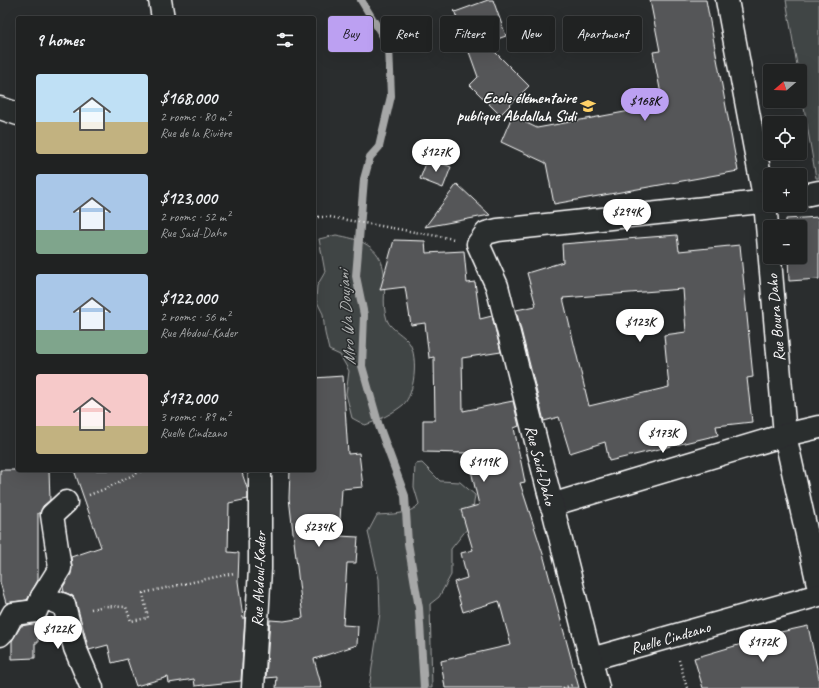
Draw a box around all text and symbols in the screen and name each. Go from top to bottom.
chip: Buy [328,16,373,52]
chip: Rent [381,16,432,52]
chip: Filters [440,16,499,52]
chip: New [507,16,555,52]
chip: Apartment [563,16,642,52]
icon: filters [274,29,296,51]
text: 9 homes [36,30,84,51]
north arrow [763,64,807,108]
map controls [763,64,807,264]
text: $168,000 [160,88,217,109]
place label: Ecole élémentaire publique Abdallah Sidi [457,88,578,126]
pin: $168K [617,88,673,122]
icon: home [68,90,116,138]
text: $168K [630,93,660,109]
school or university icon: Ecole élémentaire publique Abdallah Sidi [579,97,597,115]
text: 2 rooms · 80 m² [160,109,230,125]
button: locate [763,116,807,160]
text: Rue de la Rivière [160,125,232,141]
pin: $127K [408,139,464,173]
text: $127K [421,144,451,160]
button: + [763,168,807,212]
text: $123,000 [160,188,217,209]
icon: home [68,190,116,238]
pin: $294K [599,199,655,233]
text: $294K [612,204,642,220]
text: 2 rooms · 52 m² [160,209,230,225]
button: − [763,220,807,264]
text: Rue Said-Daho [160,225,226,241]
water label: Mro Wa Doujani [332,265,360,366]
street label: Rue Boura Daho [762,272,790,362]
text: $122,000 [160,288,217,309]
icon: home [68,290,116,338]
text: 2 rooms · 56 m² [160,309,230,325]
pin: $123K [612,309,668,343]
text: $123K [625,314,655,330]
text: Rue Abdoul-Kader [160,325,238,341]
text: $172,000 [160,388,217,409]
icon: home [68,390,116,438]
text: 3 rooms · 89 m² [160,409,230,425]
pin: $173K [635,420,691,454]
street label: Rue Said-Daho [520,423,560,509]
text: Ruelle Cindzano [160,425,227,441]
text: $173K [648,425,678,441]
pin: $119K [456,449,512,483]
text: $119K [469,454,499,470]
pin: $234K [291,514,347,548]
text: $234K [304,519,334,535]
street label: Rue Abdoul-Kader [247,530,271,627]
pin: $122K [30,616,86,650]
street label: Ruelle Cindzano [628,617,714,659]
text: $122K [43,621,73,637]
pin: $172K [735,629,791,663]
text: $172K [748,634,778,650]

